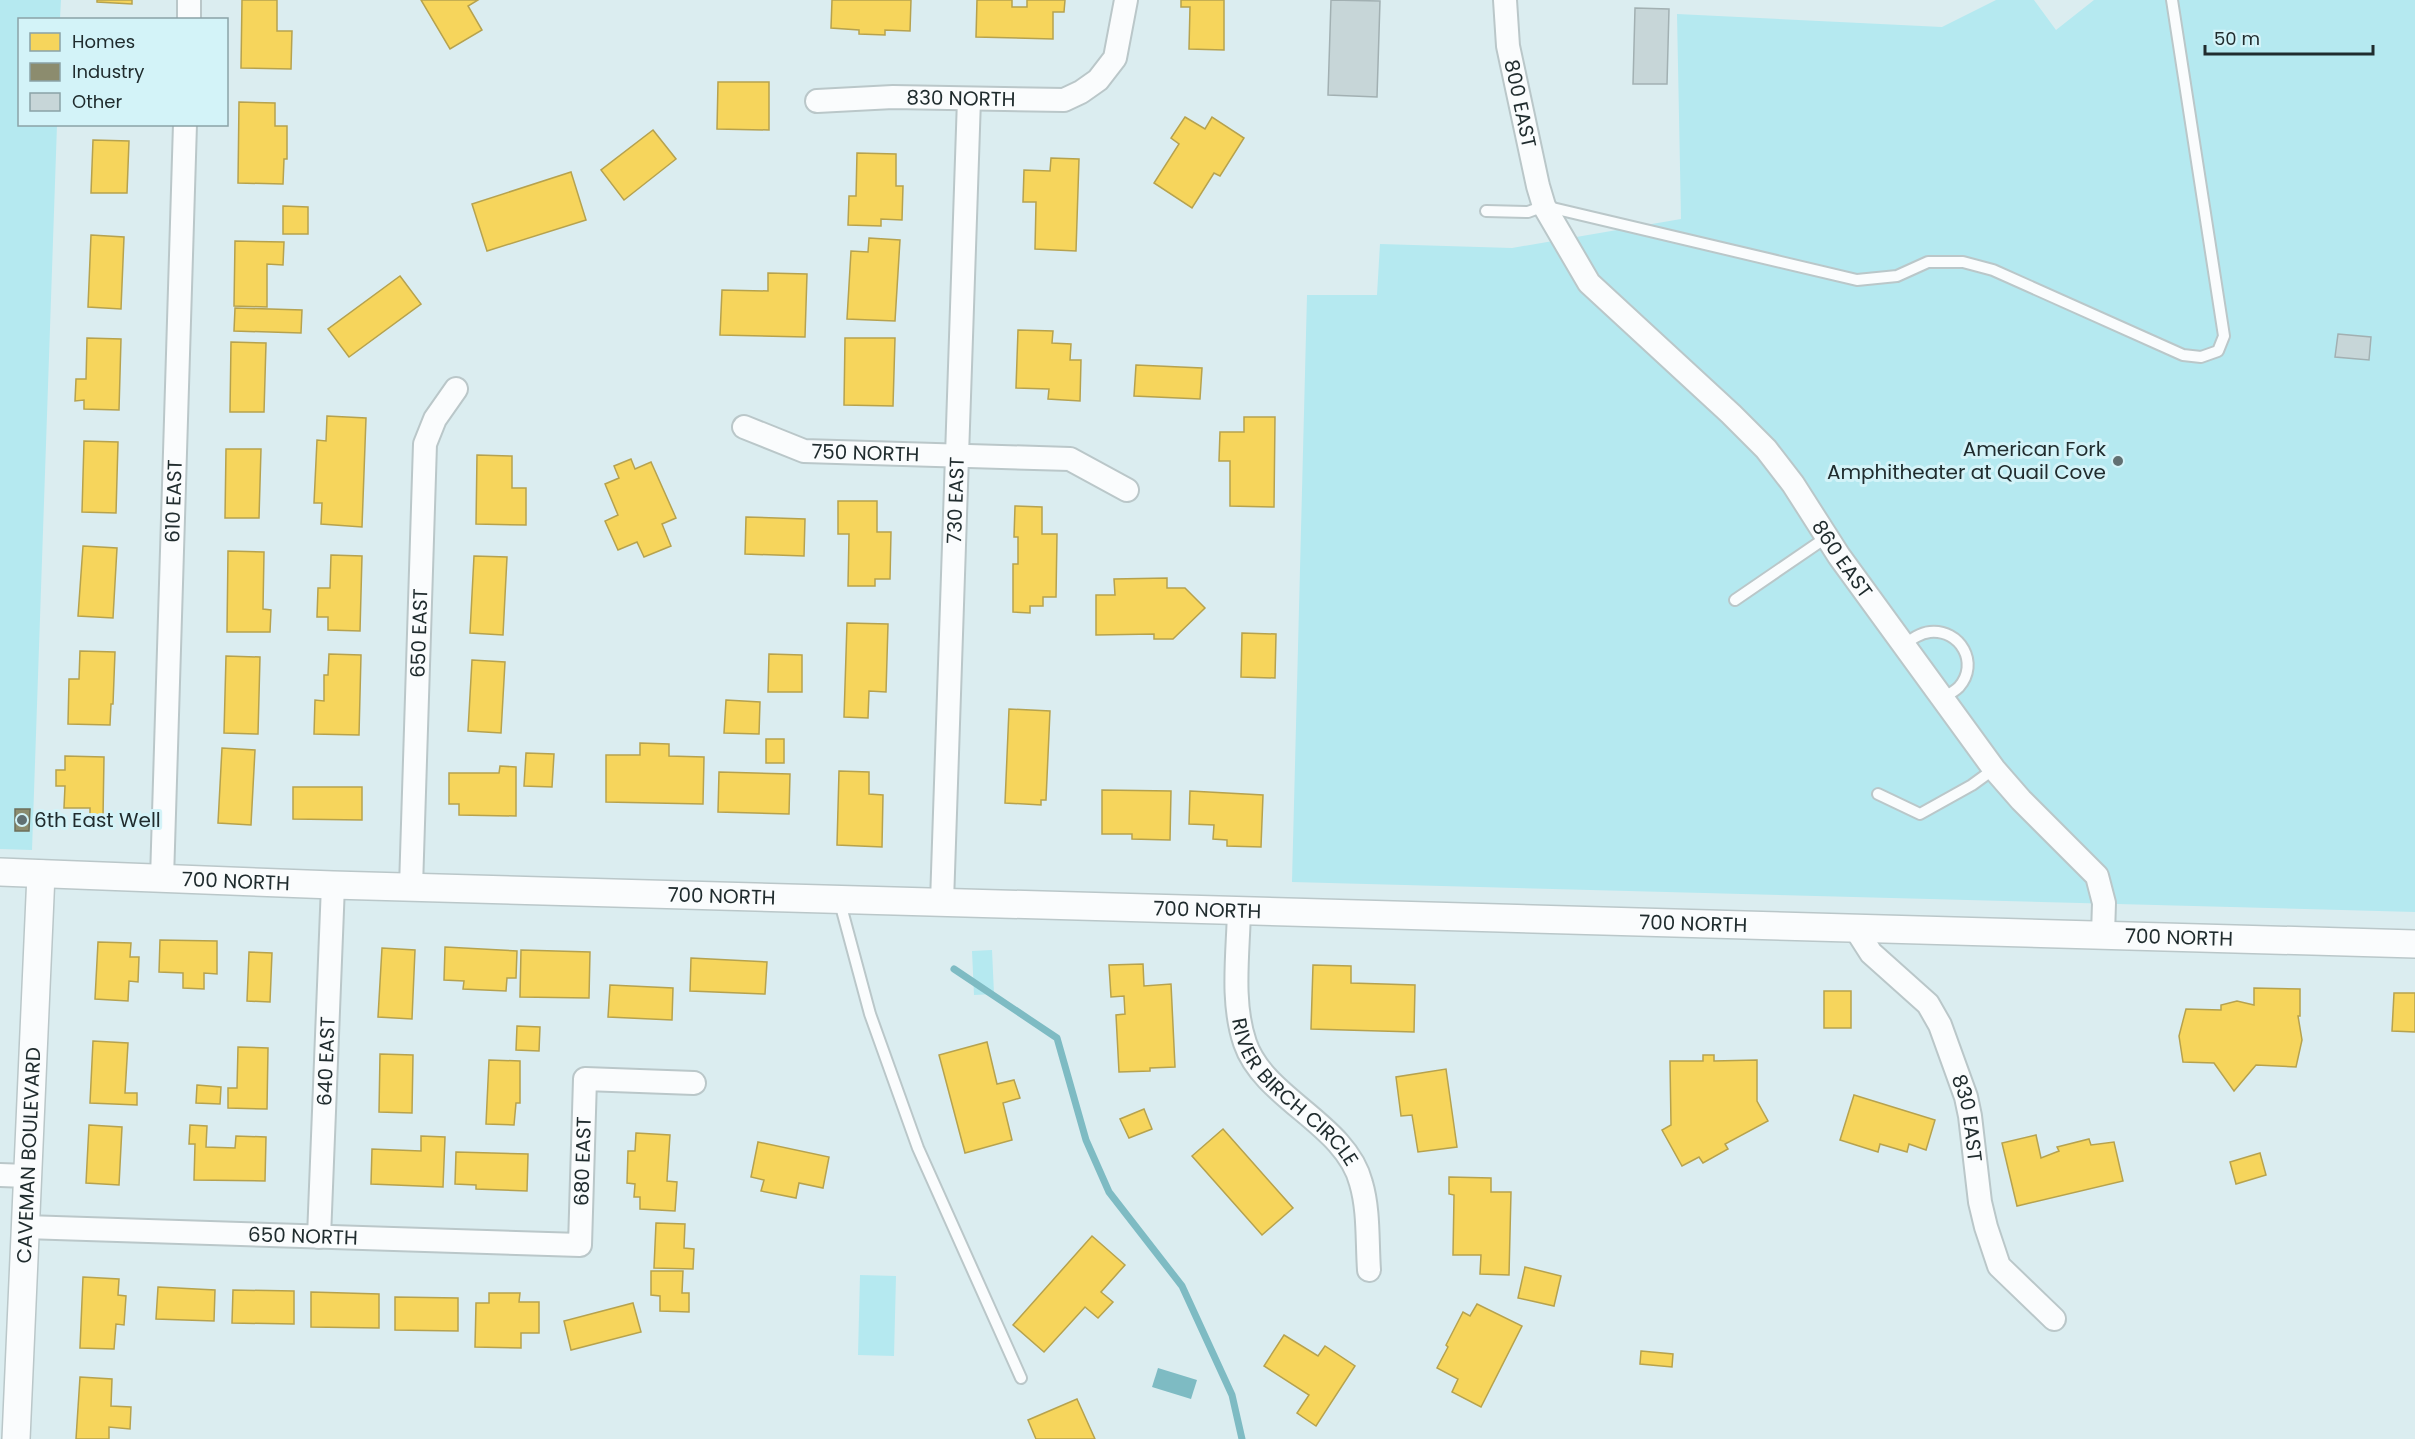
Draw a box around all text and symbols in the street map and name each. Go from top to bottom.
legend [18,18,228,126]
scale bar [2205,18,2373,56]
text: 50 m [2214,26,2260,51]
text: Homes [72,29,135,54]
street label: 800 EAST [1497,57,1543,150]
text: Industry [72,59,144,84]
street label: 830 NORTH [906,83,1016,113]
text: Other [72,89,122,114]
place label: American Fork Amphitheater at Quail Cove [1827,435,2107,486]
street label: 750 NORTH [811,437,920,468]
marker: American Fork Amphitheater at Quail Cove [2111,454,2125,468]
street label: 730 EAST [940,456,971,544]
street label: 610 EAST [158,459,189,543]
street label: 860 EAST [1805,514,1879,604]
street label: 650 EAST [404,588,434,678]
place label: 6th East Well [34,806,161,834]
marker: 6th East Well [15,813,29,827]
street label: 700 NORTH [181,865,290,897]
street label: 700 NORTH [667,880,776,912]
street label: 700 NORTH [1153,894,1262,925]
street label: 700 NORTH [1639,908,1748,939]
street label: 700 NORTH [2125,922,2233,953]
street label: 640 EAST [310,1016,342,1106]
street label: RIVER BIRCH CIRCLE [1225,1016,1365,1171]
street label: CAVEMAN BOULEVARD [10,1046,47,1264]
street label: 830 EAST [1945,1070,1989,1163]
street label: 680 EAST [567,1116,598,1207]
street label: 650 NORTH [248,1220,358,1252]

